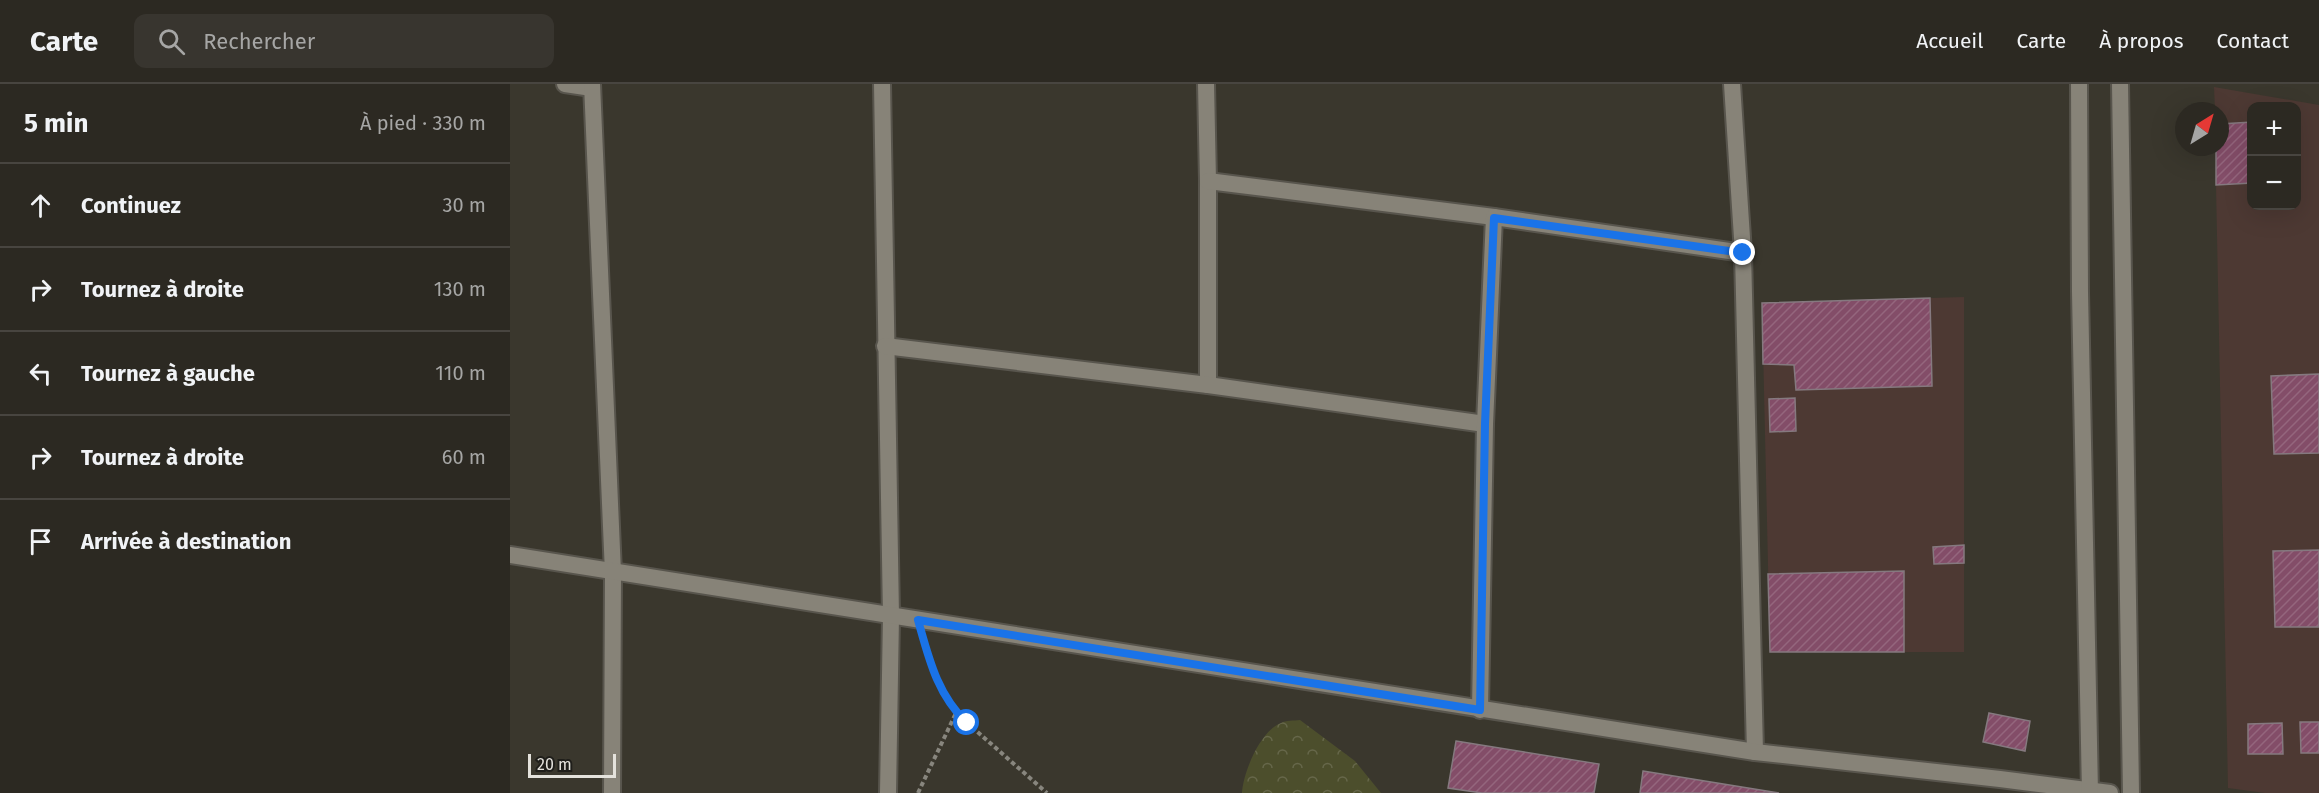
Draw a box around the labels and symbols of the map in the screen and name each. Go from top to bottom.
north arrow [2175,102,2229,156]
route end [1729,239,1755,265]
route start [953,709,979,735]
scale bar [528,751,616,778]

